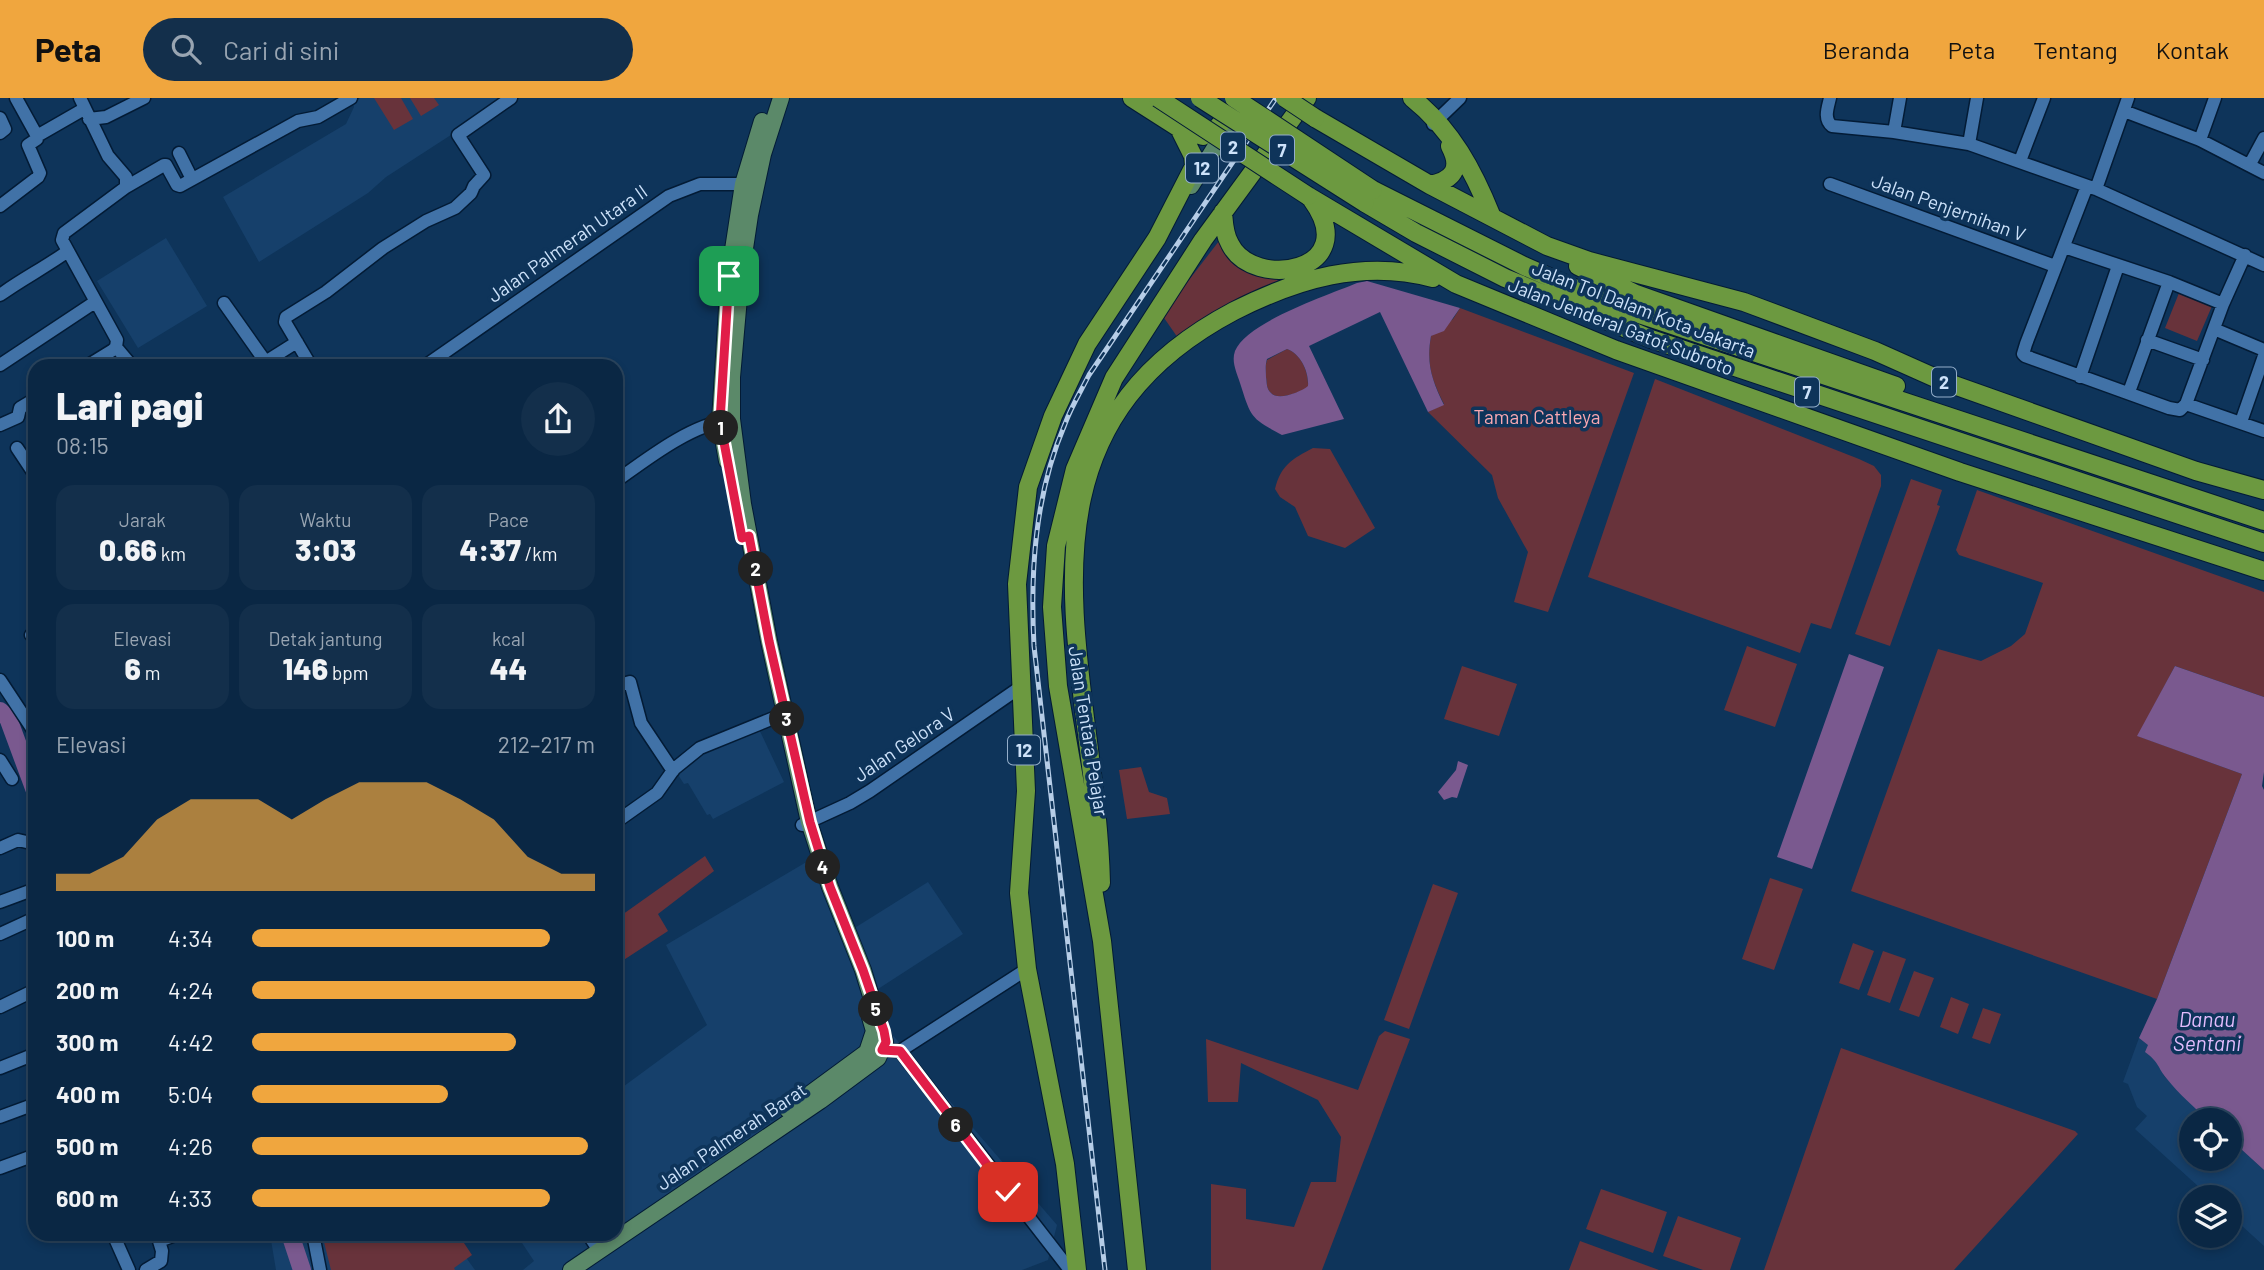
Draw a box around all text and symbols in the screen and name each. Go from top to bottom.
search box [143,18,633,81]
text: Peta [35,29,101,69]
icon: search [167,30,205,68]
text: Cari di sini [223,34,339,65]
text: Beranda [1823,35,1910,64]
text: Peta [1948,35,1995,64]
text: Tentang [2033,35,2118,64]
text: Kontak [2156,35,2229,64]
road number: 2 [1221,132,1245,162]
road number: 7 [1270,136,1294,164]
road number: 12 [1186,154,1218,182]
street label: Jalan Penjernihan V [1869,168,2029,246]
street label: Jalan Palmerah Utara II [483,179,651,307]
pin [699,246,759,306]
street label: Jalan Tol Dalam Kota Jakarta [1529,256,1759,362]
icon: arrive [710,257,748,295]
street label: Jalan Jenderal Gatot Subroto [1505,272,1737,380]
road number: 2 [1932,368,1956,396]
road number: 7 [1795,378,1819,406]
text: Lari pagi [56,382,203,428]
button: share [521,382,595,456]
park label: Taman Cattleya [1473,405,1601,428]
pin: 1 [704,410,738,446]
text: 1 [717,416,724,439]
text: 08:15 [56,431,109,459]
text: Jarak [119,508,166,531]
text: Waktu [299,508,352,531]
text: Pace [488,508,529,531]
text: 0.66 [99,531,157,567]
text: 3:03 [295,531,356,567]
text: 4:37 [459,531,521,567]
text: km [157,542,186,565]
text: /km [521,542,558,565]
pin: 2 [738,552,774,587]
text: 2 [750,557,761,580]
text: Elevasi [113,627,172,650]
text: Detak jantung [269,627,382,650]
text: kcal [492,627,525,650]
street label: Jalan Tentara Pelajar [1064,644,1114,818]
text: 6 [125,650,141,686]
text: 146 [282,650,328,686]
text: 44 [490,650,527,686]
text: m [141,661,160,684]
text: bpm [328,661,369,684]
pin: 3 [770,702,804,736]
street label: Jalan Gelora V [849,702,959,786]
text: 3 [781,707,792,730]
text: Elevasi [56,730,127,758]
text: 212–217 m [498,730,595,758]
road number: 12 [1008,736,1040,764]
pin: 4 [806,850,840,884]
text: 4 [817,855,828,878]
text: 100 m [56,924,114,952]
text: 4:34 [168,924,213,952]
text: 200 m [56,976,119,1004]
text: 4:24 [168,976,213,1004]
pin: 5 [858,992,894,1026]
text: 5 [870,997,881,1020]
water label: Danau Sentani [2173,1006,2242,1055]
text: 300 m [56,1028,118,1056]
text: 4:42 [168,1028,213,1056]
street label: Jalan Palmerah Barat [652,1077,810,1195]
text: 400 m [56,1080,120,1108]
text: 5:04 [168,1080,213,1108]
pin: 6 [939,1108,974,1142]
map controls [2179,1108,2242,1248]
button: locate [2179,1108,2242,1171]
text: 6 [950,1113,961,1136]
text: 500 m [56,1132,118,1160]
text: 4:26 [168,1132,213,1160]
pin [978,1162,1038,1222]
icon: check [989,1173,1027,1211]
text: 600 m [56,1184,118,1212]
text: 4:33 [168,1184,212,1212]
button: layers [2179,1185,2242,1248]

